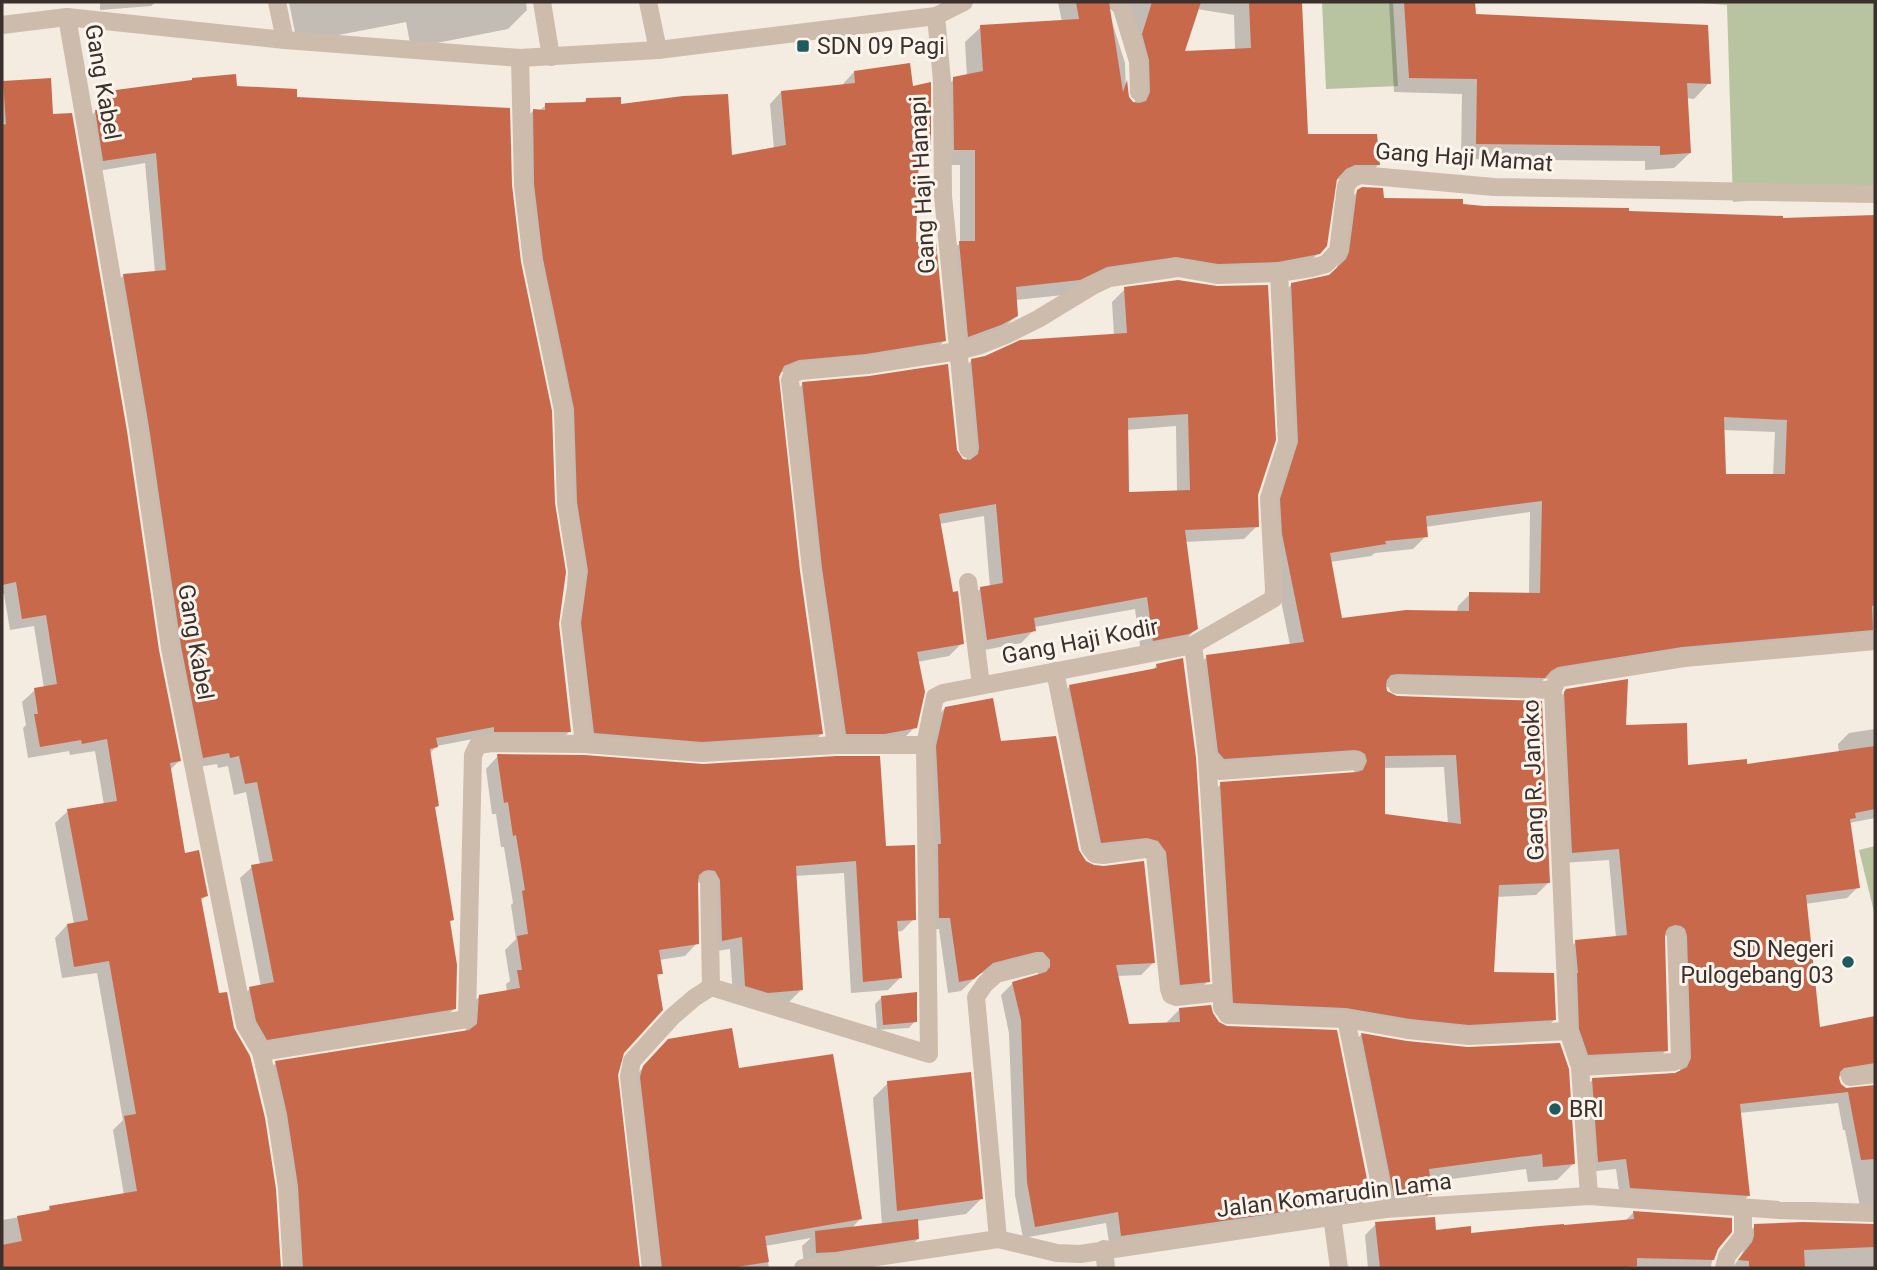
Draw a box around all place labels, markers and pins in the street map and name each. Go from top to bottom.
place label: SDN 09 Pagi [817,33,945,60]
marker: SDN 09 Pagi [795,38,811,54]
place label: SD Negeri Pulogebang 03 [1680,936,1834,989]
marker: SD Negeri Pulogebang 03 [1840,954,1856,970]
place label: BRI [1569,1096,1604,1123]
marker: BRI [1547,1101,1563,1117]

